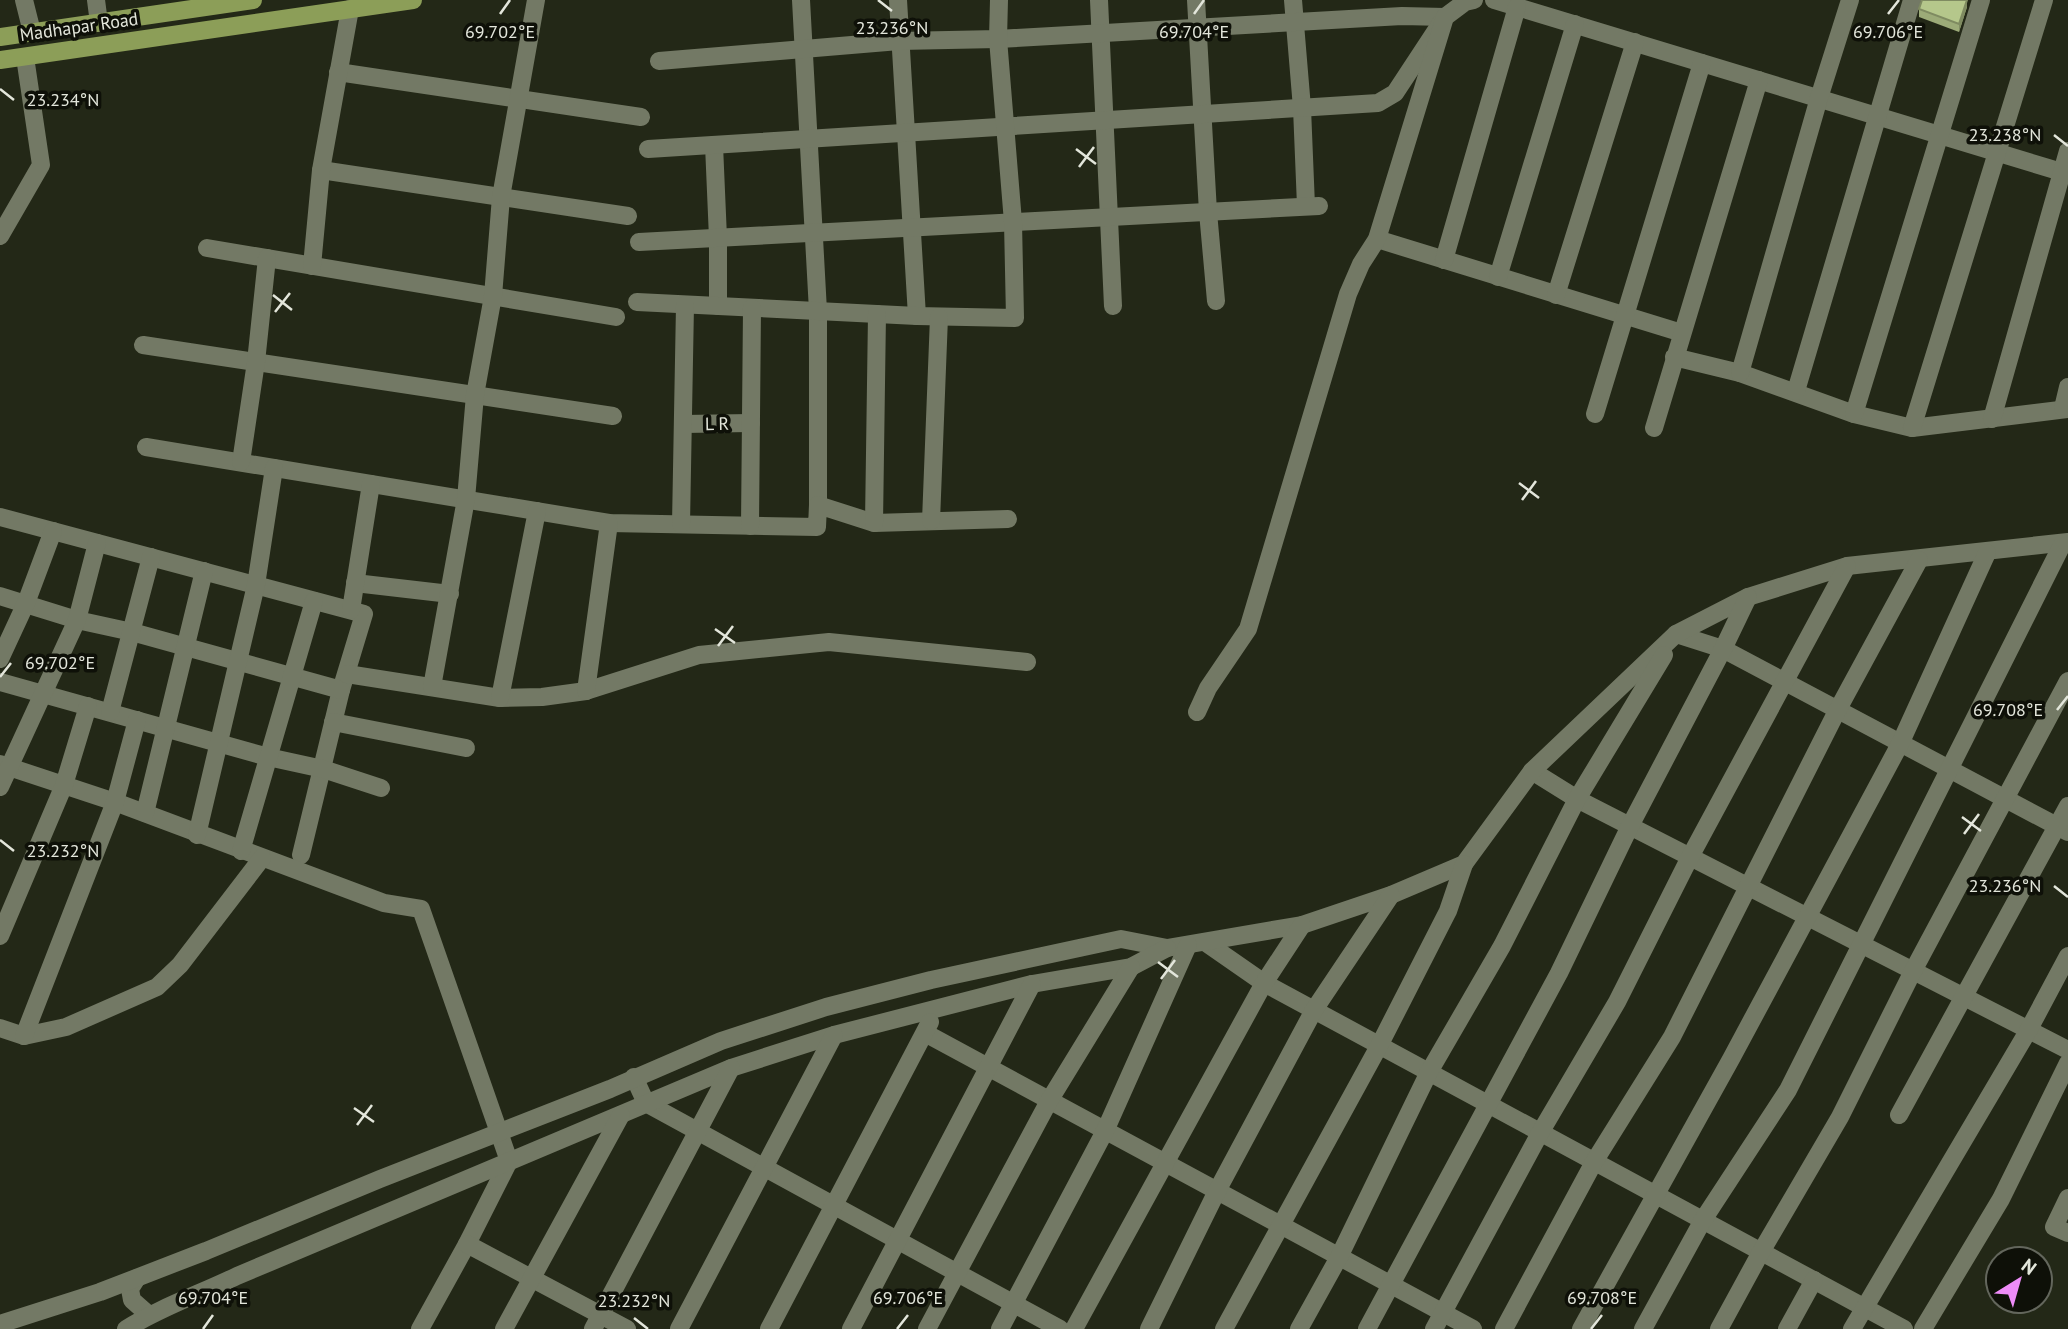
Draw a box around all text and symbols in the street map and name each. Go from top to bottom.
street label: Madhapar Road [18,7,140,46]
text: 23.236°N [856,16,928,39]
text: 69.702°E [465,20,535,43]
text: 69.704°E [1159,20,1229,43]
text: 69.706°E [1853,20,1923,43]
text: 23.234°N [27,88,99,111]
text: 23.238°N [1969,123,2041,146]
street label: L R [705,412,730,435]
text: 69.702°E [25,651,95,674]
text: 69.708°E [1973,698,2043,721]
text: 23.232°N [27,839,99,862]
text: 23.236°N [1969,874,2041,897]
north arrow [1984,1245,2054,1315]
text: N [2017,1253,2041,1280]
text: 69.704°E [178,1286,248,1309]
text: 69.706°E [873,1286,943,1309]
text: 69.708°E [1567,1286,1637,1309]
text: 23.232°N [598,1289,670,1312]

